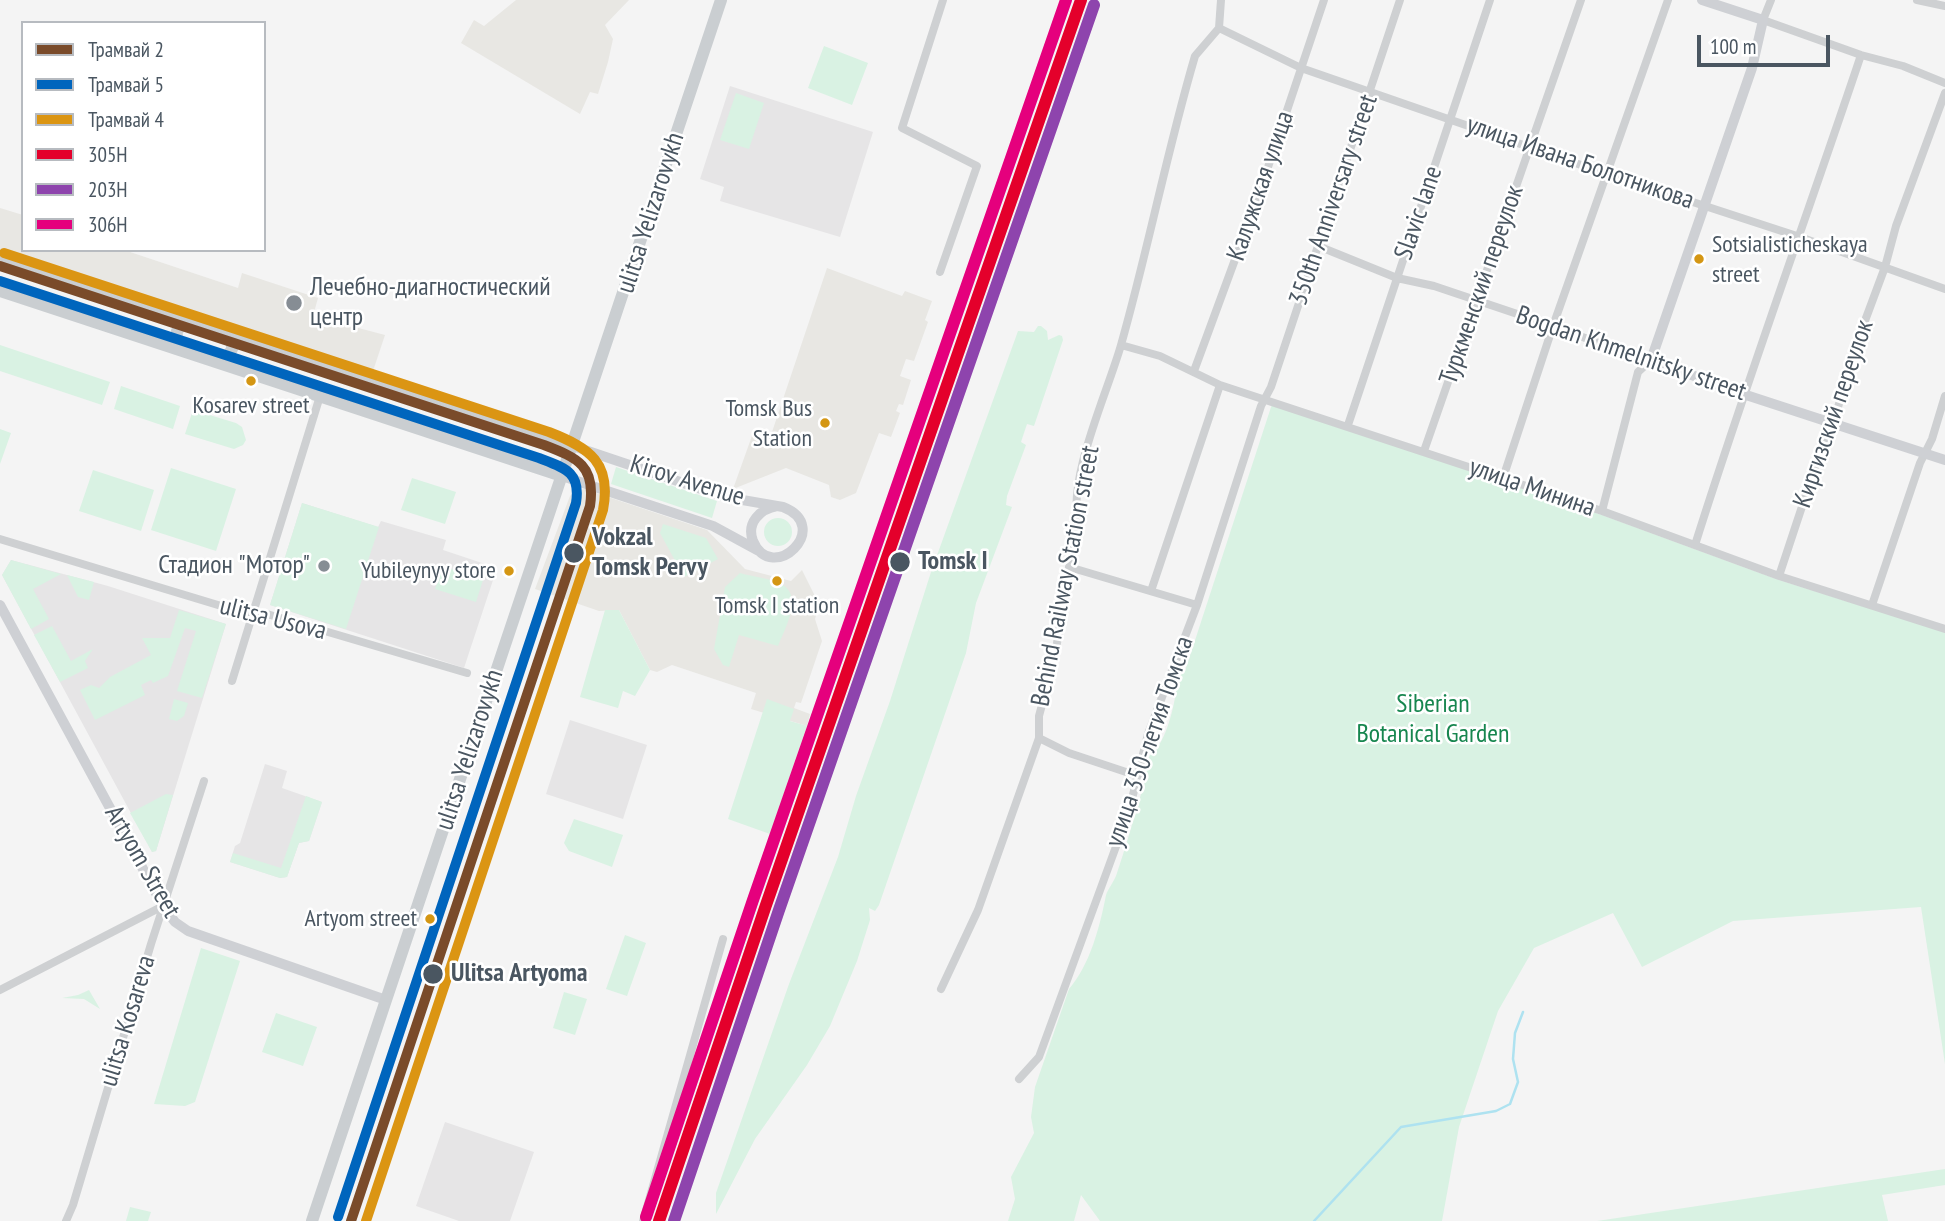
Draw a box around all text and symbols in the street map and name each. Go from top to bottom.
legend [21,21,266,252]
scale bar [1700,21,1833,65]
text: 100 m [1710,33,1756,60]
text: Трамвай 2 [88,36,164,63]
text: Трамвай 5 [88,71,164,98]
street label: 350th Anniversary street [1283,90,1385,310]
text: Трамвай 4 [88,106,164,133]
street label: Калужская улица [1221,107,1301,265]
street label: улица Ивана Болотникова [1462,109,1698,217]
street label: ulitsa Yelizarovykh [610,129,692,297]
text: 305Н [88,141,128,168]
street label: Slavic lane [1389,162,1449,264]
text: 203Н [88,176,128,203]
street label: Туркменский переулок [1433,181,1531,389]
text: 306Н [88,211,128,238]
place label: Sotsialisticheskaya street [1712,231,1868,287]
marker: Sotsialisticheskaya street [1692,252,1706,266]
place label: Лечебно-диагностический центр [310,272,551,334]
marker: Лечебно-диагностический центр [284,293,304,313]
street label: Bogdan Khmelnitsky street [1512,300,1750,408]
street label: Киргизский переулок [1787,316,1881,512]
marker: Kosarev street [244,374,258,388]
place label: Kosarev street [193,392,309,420]
place label: Tomsk Bus Station [725,395,812,451]
marker: Tomsk Bus Station [818,416,832,430]
street label: Behind Railway Station street [1025,443,1107,709]
street label: Kirov Avenue [626,449,748,513]
street label: улица Минина [1465,452,1599,524]
place label: Vokzal Tomsk Pervy [592,522,708,584]
marker: Vokzal Tomsk Pervy [562,541,586,565]
place label: Tomsk I [918,546,988,578]
place label: Стадион "Мотор" [158,550,310,582]
marker: Tomsk I [888,550,912,574]
place label: Yubileynyy store [361,557,496,585]
marker: Стадион "Мотор" [316,558,332,574]
marker: Yubileynyy store [502,564,516,578]
marker: Tomsk I station [770,574,784,588]
street label: ulitsa Usova [217,591,329,647]
place label: Tomsk I station [715,592,839,620]
street label: улица 350-летия Томска [1099,632,1201,852]
street label: ulitsa Yelizarovykh [429,666,511,834]
park label: Siberian Botanical Garden [1356,689,1510,750]
street label: Artyom Street [97,800,187,924]
place label: Artyom street [304,905,417,933]
marker: Artyom street [423,912,437,926]
street label: ulitsa Kosareva [93,952,163,1090]
place label: Ulitsa Artyoma [451,958,587,990]
marker: Ulitsa Artyoma [421,962,445,986]

